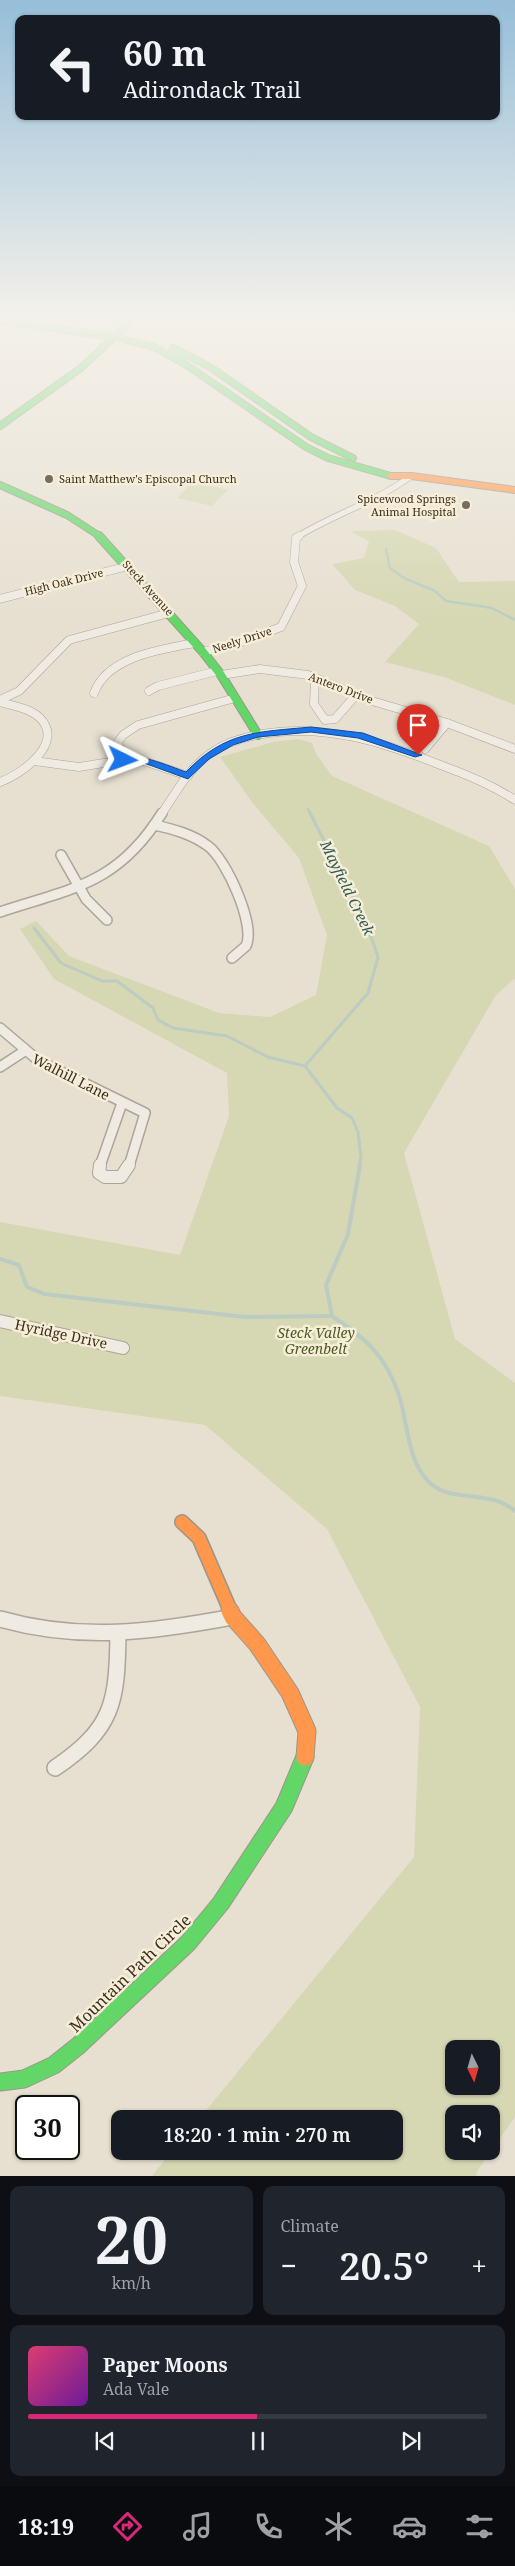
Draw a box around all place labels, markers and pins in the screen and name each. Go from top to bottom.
place label: Saint Matthew's Episcopal Church [59,471,237,486]
marker: Saint Matthew's Episcopal Church [43,473,55,485]
place label: Spicewood Springs Animal Hospital [357,491,457,519]
marker: Spicewood Springs Animal Hospital [460,499,472,511]
pin [397,704,439,755]

